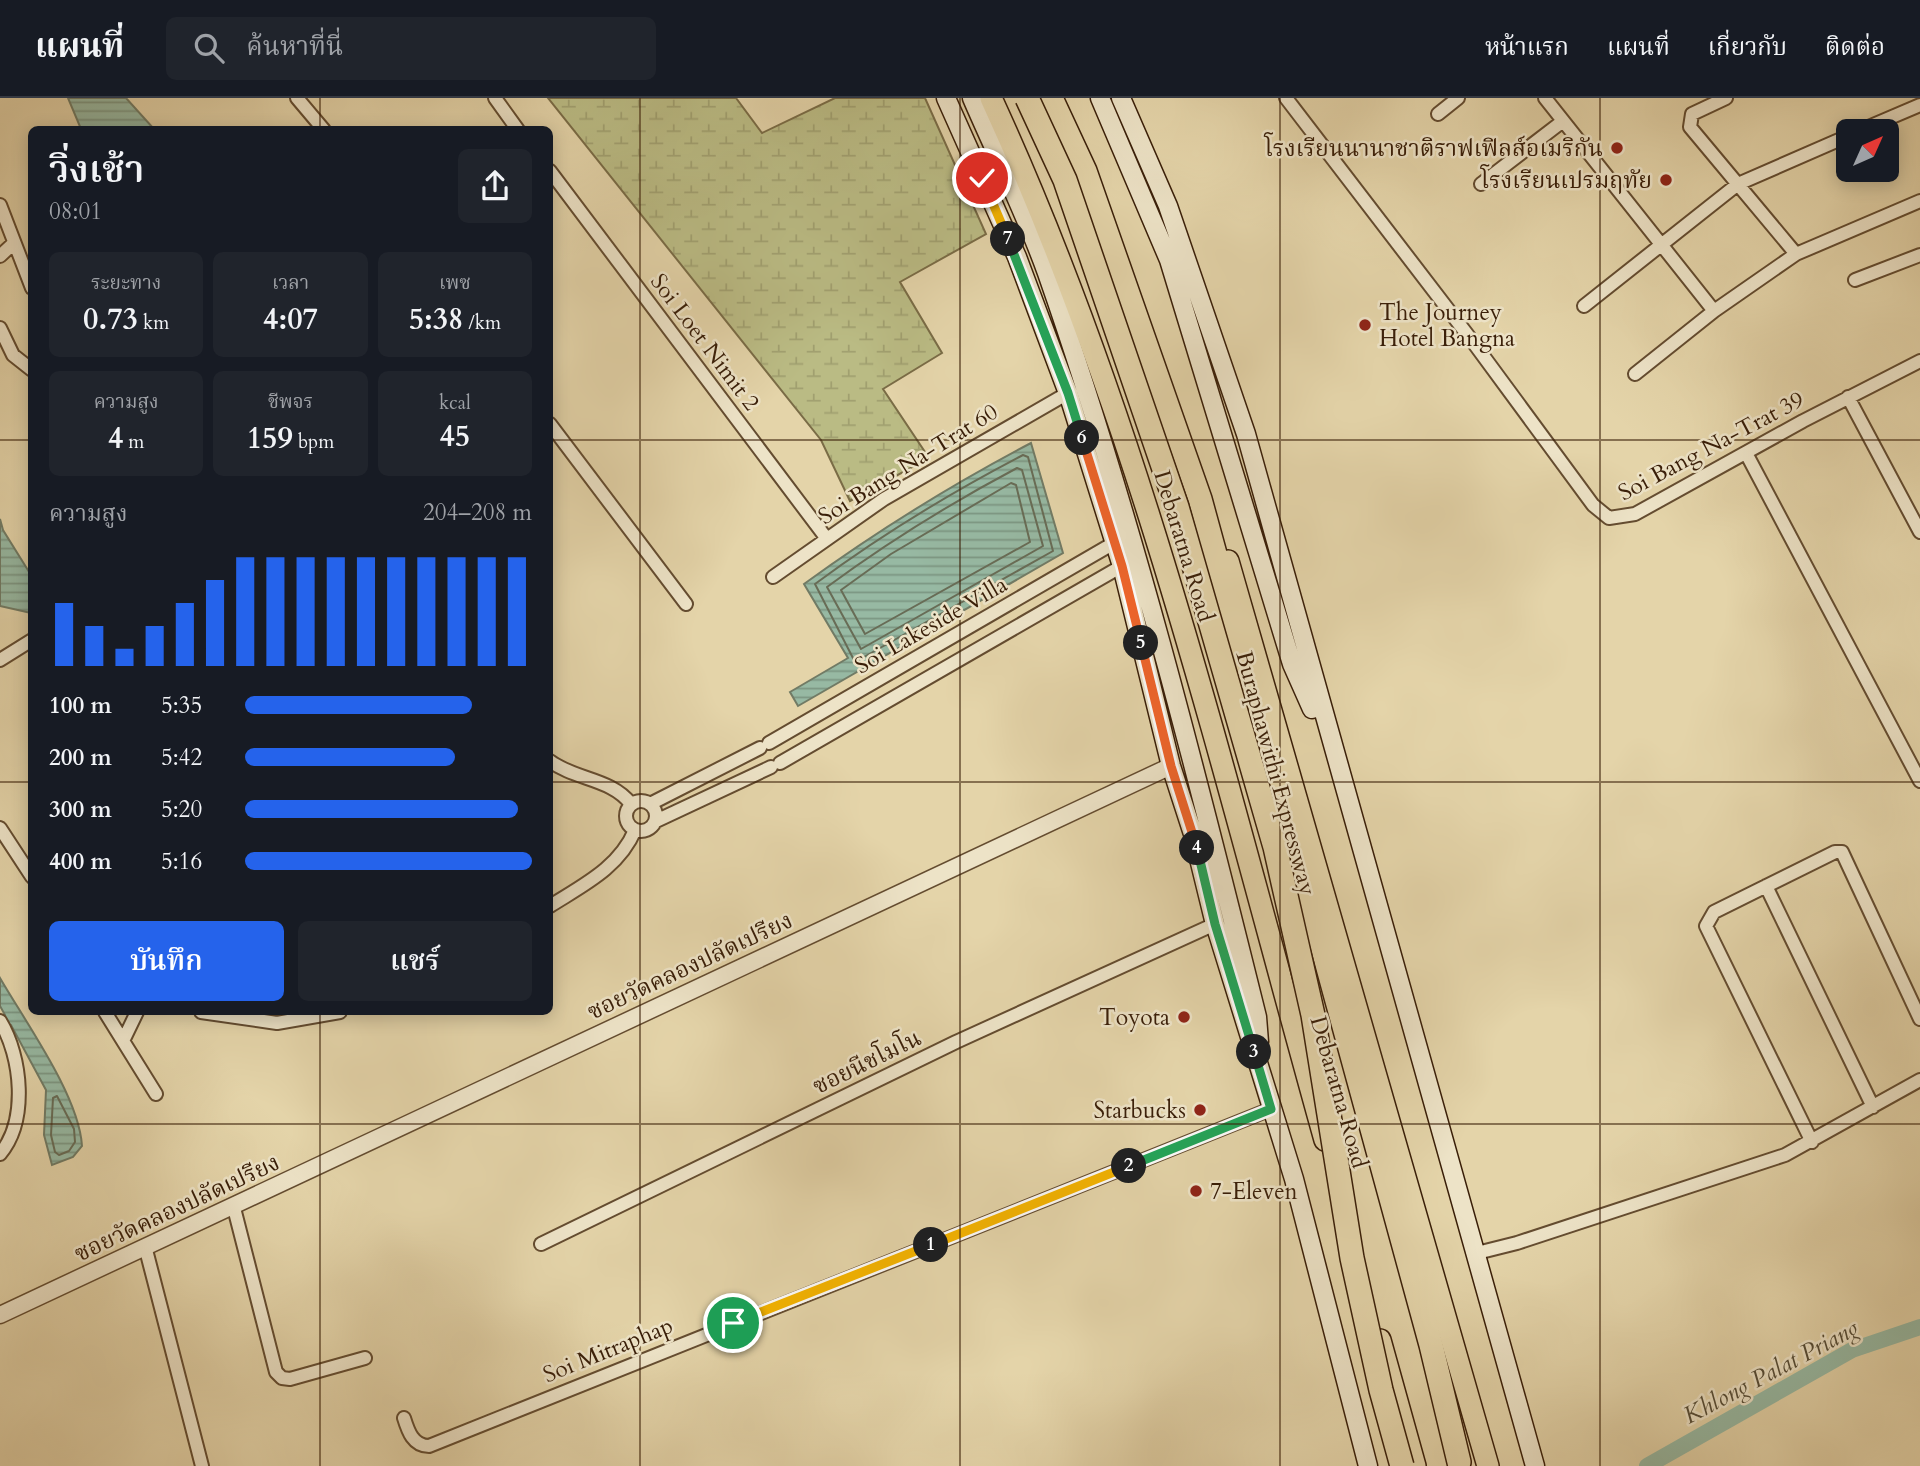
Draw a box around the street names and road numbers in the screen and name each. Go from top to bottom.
street label: Soi Loet Nimit 2 [643,267,767,417]
street label: Soi Bang Na-Trat 39 [1613,384,1809,508]
street label: Soi Bang Na-Trat 60 [812,396,1004,532]
street label: Debaratna Road [1146,467,1222,626]
street label: Soi Lakeside Villa [849,569,1013,681]
street label: Buraphawithi Expressway [1228,648,1324,898]
street label: ซอยวัดคลองปลัดเปรียง [582,905,798,1027]
street label: Debaratna Road [1302,1012,1376,1172]
street label: ซอยนีชโมโน [807,1021,926,1102]
street label: ซอยวัดคลองปลัดเปรียง [69,1147,285,1269]
street label: Soi Mitraphap [539,1310,677,1390]

